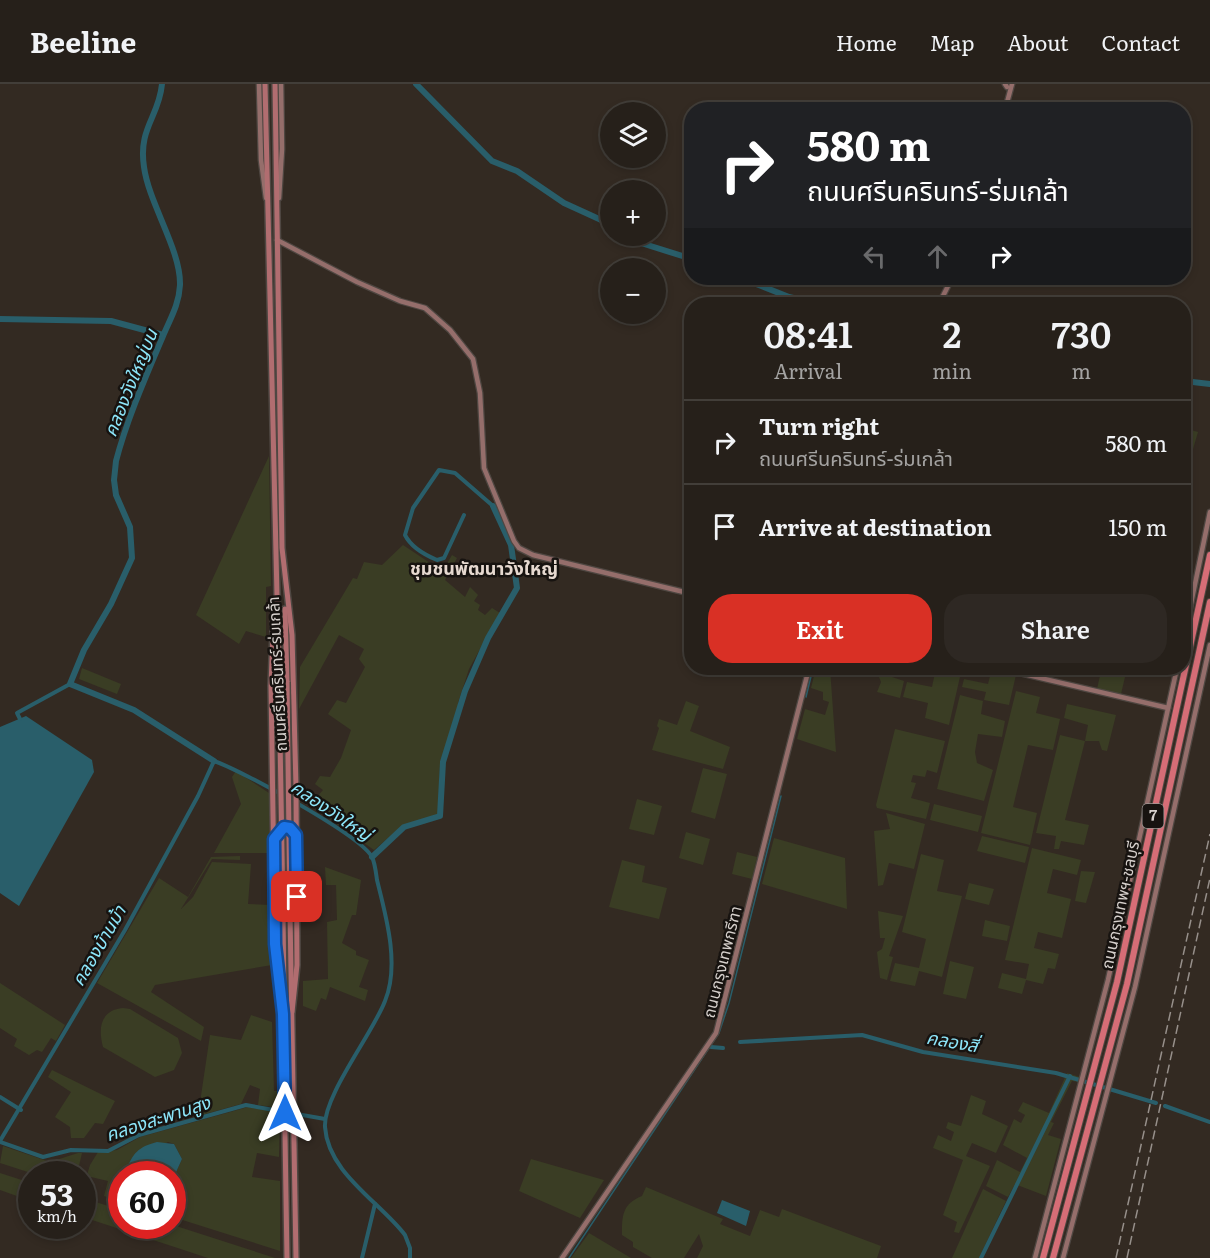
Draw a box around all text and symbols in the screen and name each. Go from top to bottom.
text: Beeline [30,20,136,62]
text: Home [836,26,897,57]
text: Map [930,26,974,57]
text: About [1007,26,1069,57]
text: Contact [1102,26,1180,57]
map controls [600,102,666,324]
button: layers [600,102,666,168]
text: 580 m [807,112,931,174]
icon: right [708,126,786,204]
text: ถนนศรีนครินทร์-ร่มเกล้า [807,169,1069,209]
button: + [600,180,666,246]
icon: left [858,240,891,273]
icon: ahead [921,240,954,273]
icon: right [984,240,1017,273]
button: − [600,258,666,324]
text: 08:41 [764,306,853,359]
text: 2 [943,306,961,359]
text: 730 [1051,306,1111,359]
water label: คลองวังใหญ่บน [96,324,164,440]
text: Arrival [774,355,842,385]
text: min [932,355,972,385]
text: m [1072,355,1091,385]
text: Turn right [759,409,879,442]
icon: right [708,426,741,459]
text: 580 m [1105,426,1167,459]
text: ถนนศรีนครินทร์-ร่มเกล้า [759,442,953,472]
icon: arrive [708,510,741,543]
text: Arrive at destination [759,510,992,543]
text: 150 m [1108,510,1167,543]
district label: ชุมชนพัฒนาวังใหญ่ [410,554,558,581]
button: Exit [708,594,932,663]
button: Share [944,594,1167,663]
street label: ถนนศรีนครินทร์-ร่มเกล้า [260,596,292,752]
water label: คลองวังใหญ่ [286,773,380,848]
road number: 7 [1142,804,1164,828]
street label: ถนนกรุงเทพฯ-ชลบุรี [1094,838,1144,971]
pin [271,871,322,922]
icon: arrive [280,880,313,913]
water label: คลองบ้านม้า [64,899,132,990]
street label: ถนนกรุงเทพกรีฑา [696,903,747,1020]
water label: คลองสี่ [924,1023,983,1059]
position arrow [253,1081,317,1145]
water label: คลองสะพานสูง [102,1088,215,1147]
speed limit sign: 60 [108,1161,186,1239]
text: 53 [41,1171,73,1215]
text: km/h [37,1204,77,1227]

